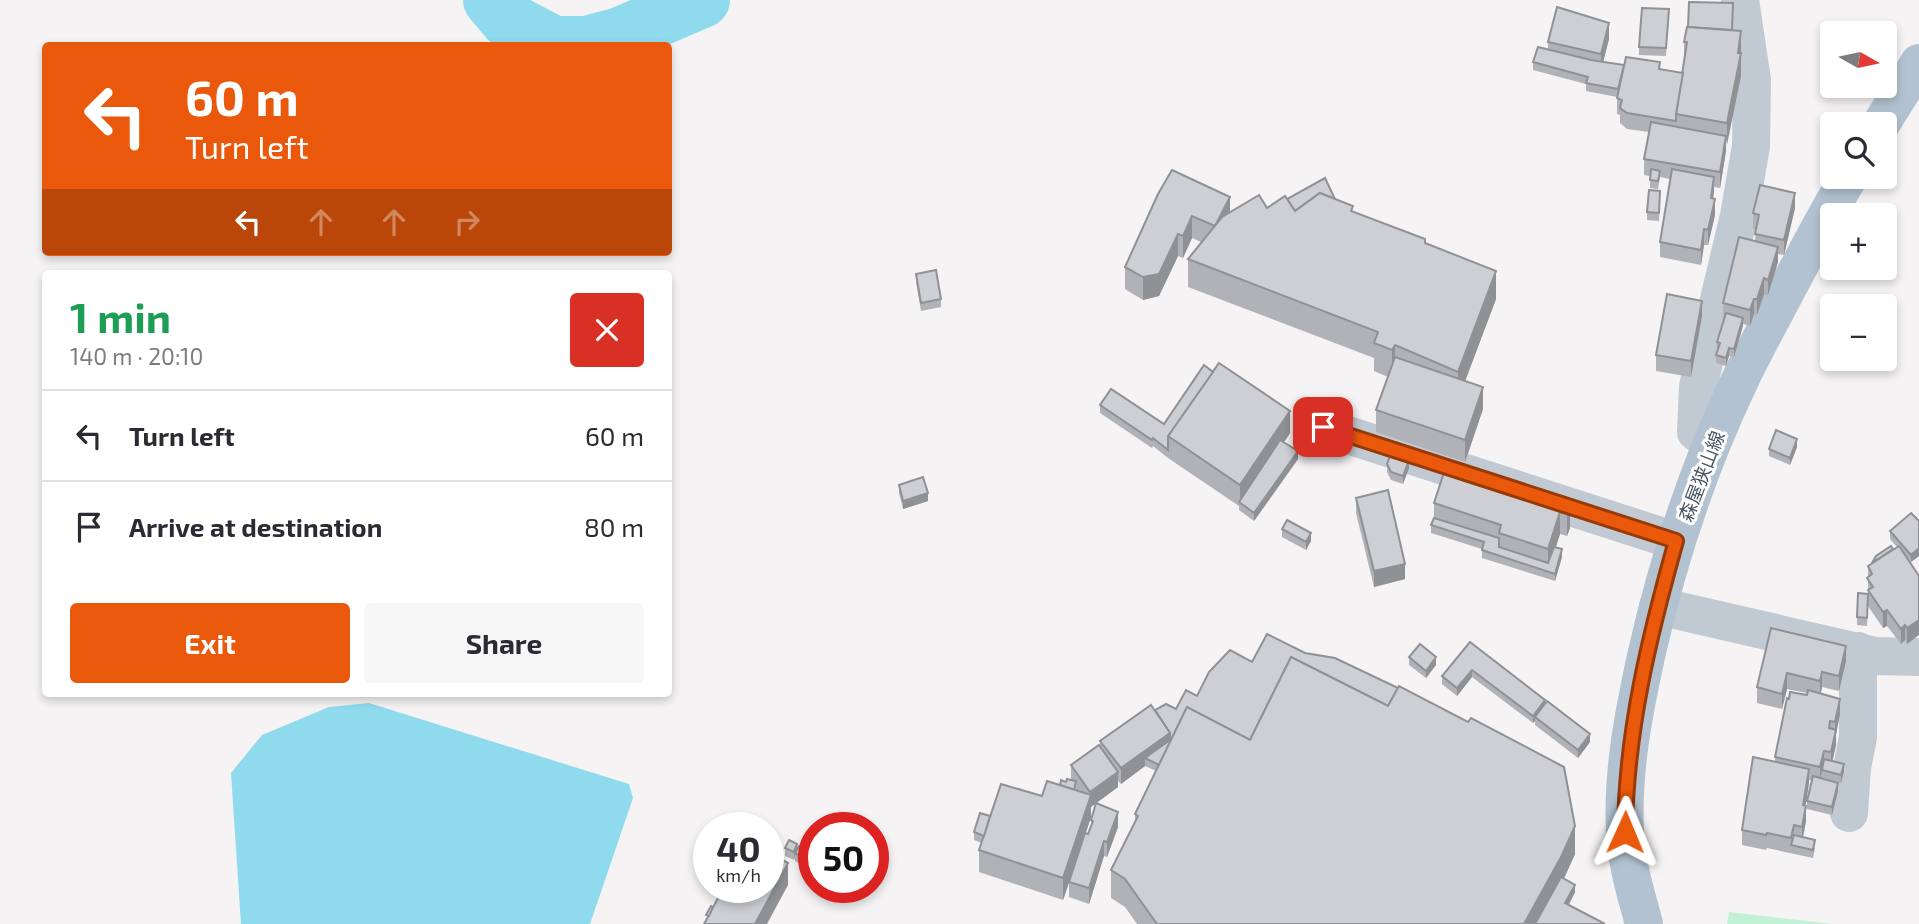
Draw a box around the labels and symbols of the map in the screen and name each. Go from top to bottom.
north arrow [1820,21,1897,98]
pin [1293,397,1353,457]
street label: 森屋狭山線 [1673,428,1729,524]
position arrow [1588,795,1662,869]
speed limit sign: 50 [798,812,889,903]

